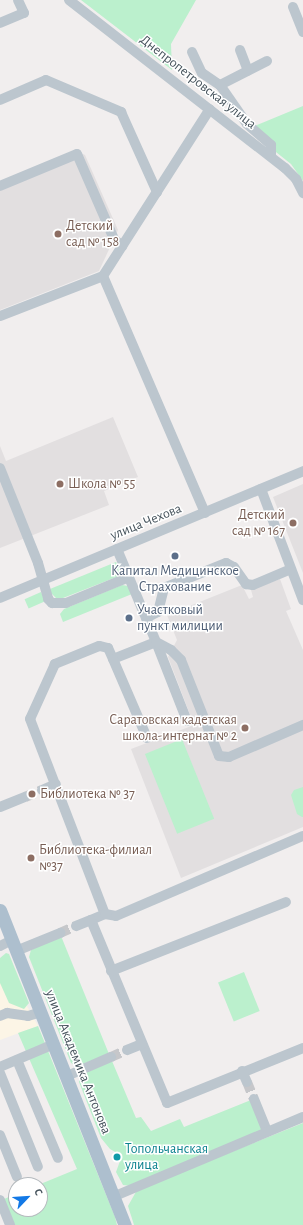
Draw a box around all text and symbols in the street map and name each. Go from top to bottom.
street label: Днепропетровская улица [136,31,260,133]
place label: Детский сад № 158 [66,218,119,250]
marker: Детский сад № 158 [53,229,63,239]
place label: Школа № 55 [68,476,135,492]
marker: Школа № 55 [55,479,65,489]
street label: улица Чехова [108,500,184,544]
place label: Детский сад № 167 [232,507,285,540]
marker: Детский сад № 167 [288,518,298,528]
marker: Капитал Медицинское Страхование [170,551,180,561]
place label: Капитал Медицинское Страхование [111,563,239,596]
place label: Участковый пункт милиции [137,602,223,634]
marker: Участковый пункт милиции [124,613,134,623]
place label: Саратовская кадетская школа-интернат № 2 [109,712,237,744]
marker: Саратовская кадетская школа-интернат № 2 [240,723,250,733]
place label: Библиотека № 37 [40,786,135,802]
marker: Библиотека № 37 [27,789,37,799]
place label: Библиотека-филиал №37 [39,842,152,874]
marker: Библиотека-филиал №37 [26,853,36,863]
street label: улица Академика Антонова [41,987,115,1137]
place label: Топольчанская улица [125,1141,208,1174]
marker: Топольчанская улица [112,1152,122,1162]
north arrow [8,1177,48,1217]
text: С [32,1187,45,1197]

